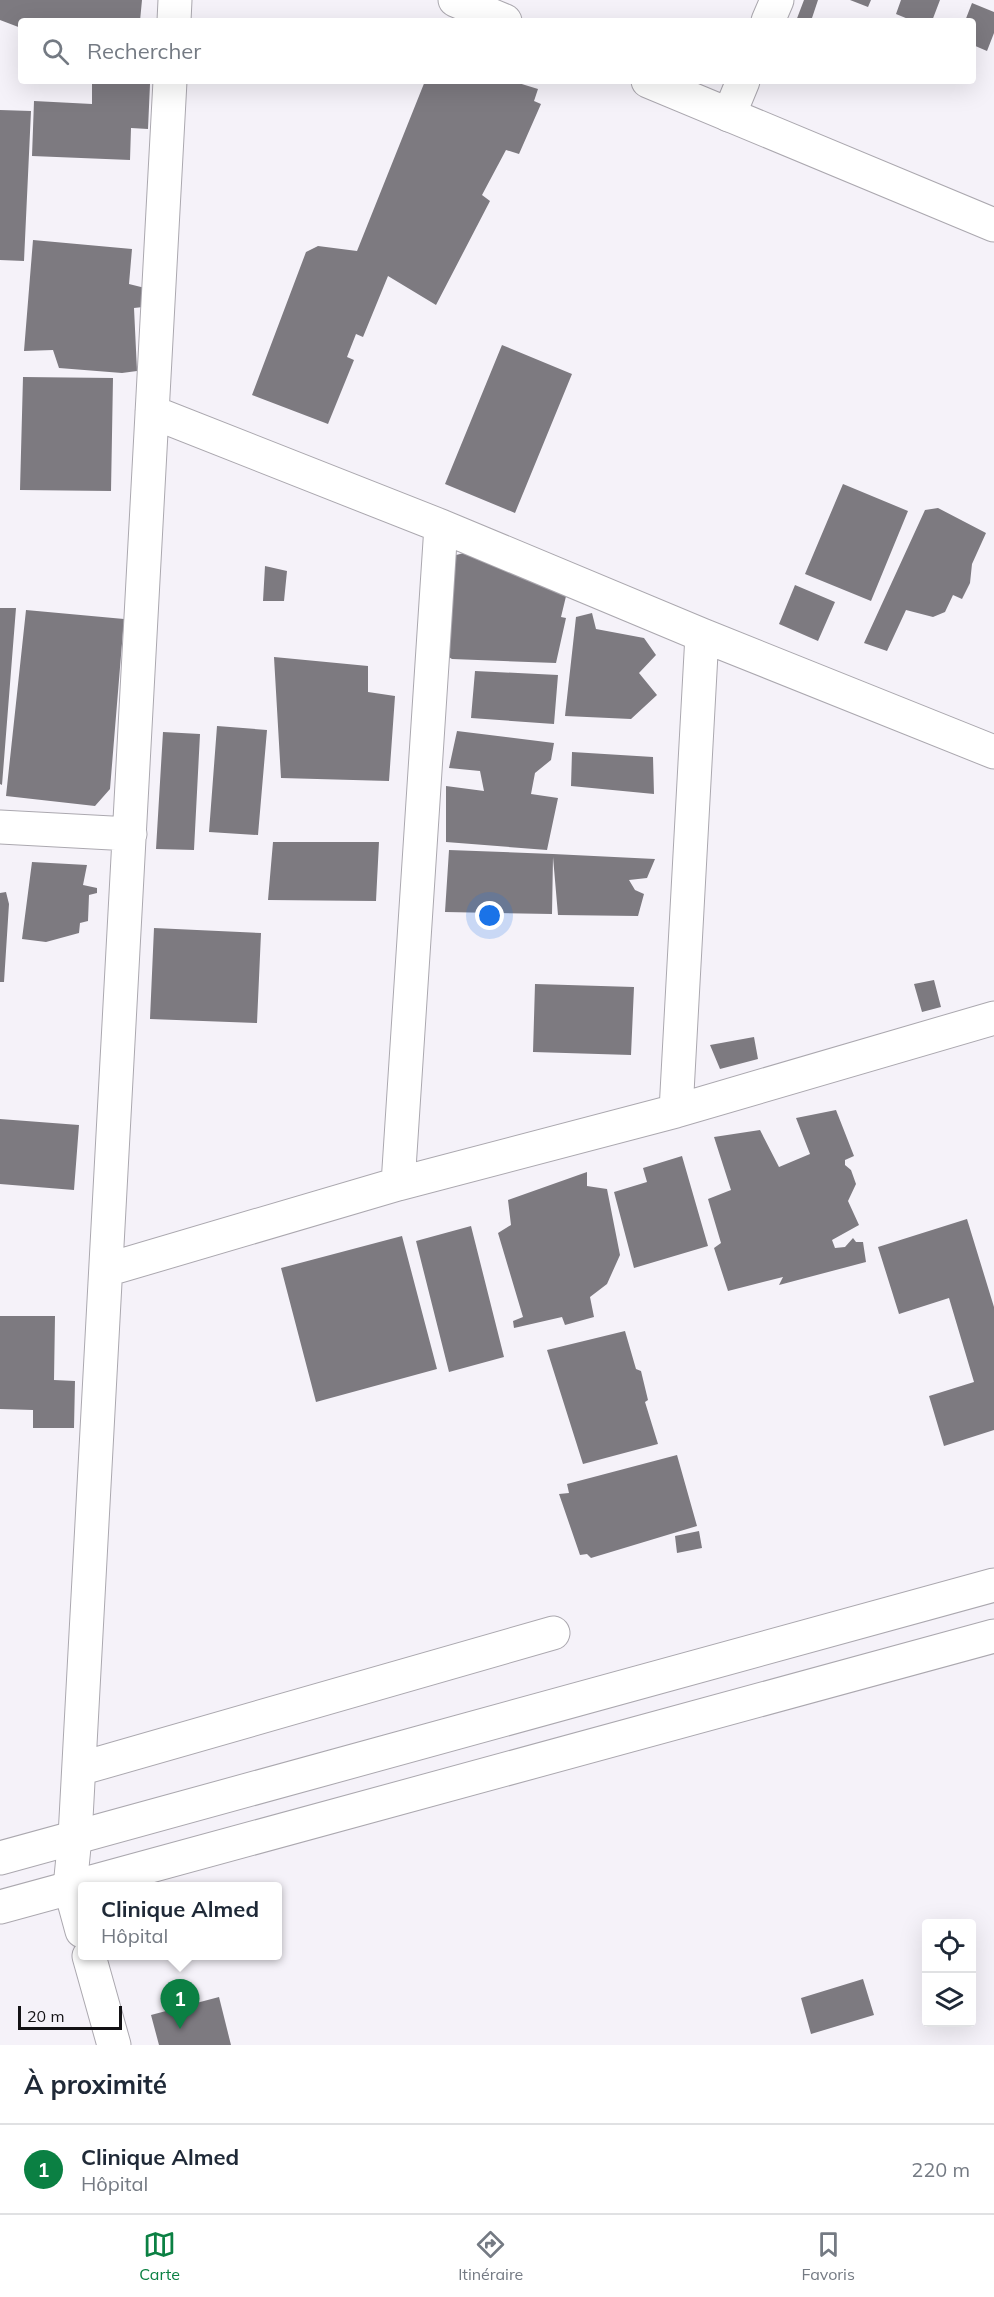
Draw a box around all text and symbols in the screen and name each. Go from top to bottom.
search box [18,18,976,84]
icon: search [39,35,72,68]
text: Rechercher [87,37,201,65]
your location [475,901,504,930]
popup [78,1882,282,1960]
text: Clinique Almed [101,1895,259,1923]
map controls [922,1919,976,2027]
button: locate [922,1919,976,1973]
text: Hôpital [101,1923,168,1948]
button: layers [922,1973,976,2027]
pin: 1 [160,1980,200,2029]
scale bar [18,2003,122,2030]
text: 20 m [27,2006,64,2026]
text: À proximité [24,2068,167,2101]
text: Clinique Almed [81,2143,239,2171]
text: 1 [38,2157,50,2182]
text: 220 m [911,2157,970,2182]
text: Hôpital [81,2171,148,2196]
tab: Carte [139,2228,180,2284]
tab: Itinéraire [458,2228,523,2284]
tab: Favoris [802,2228,855,2284]

